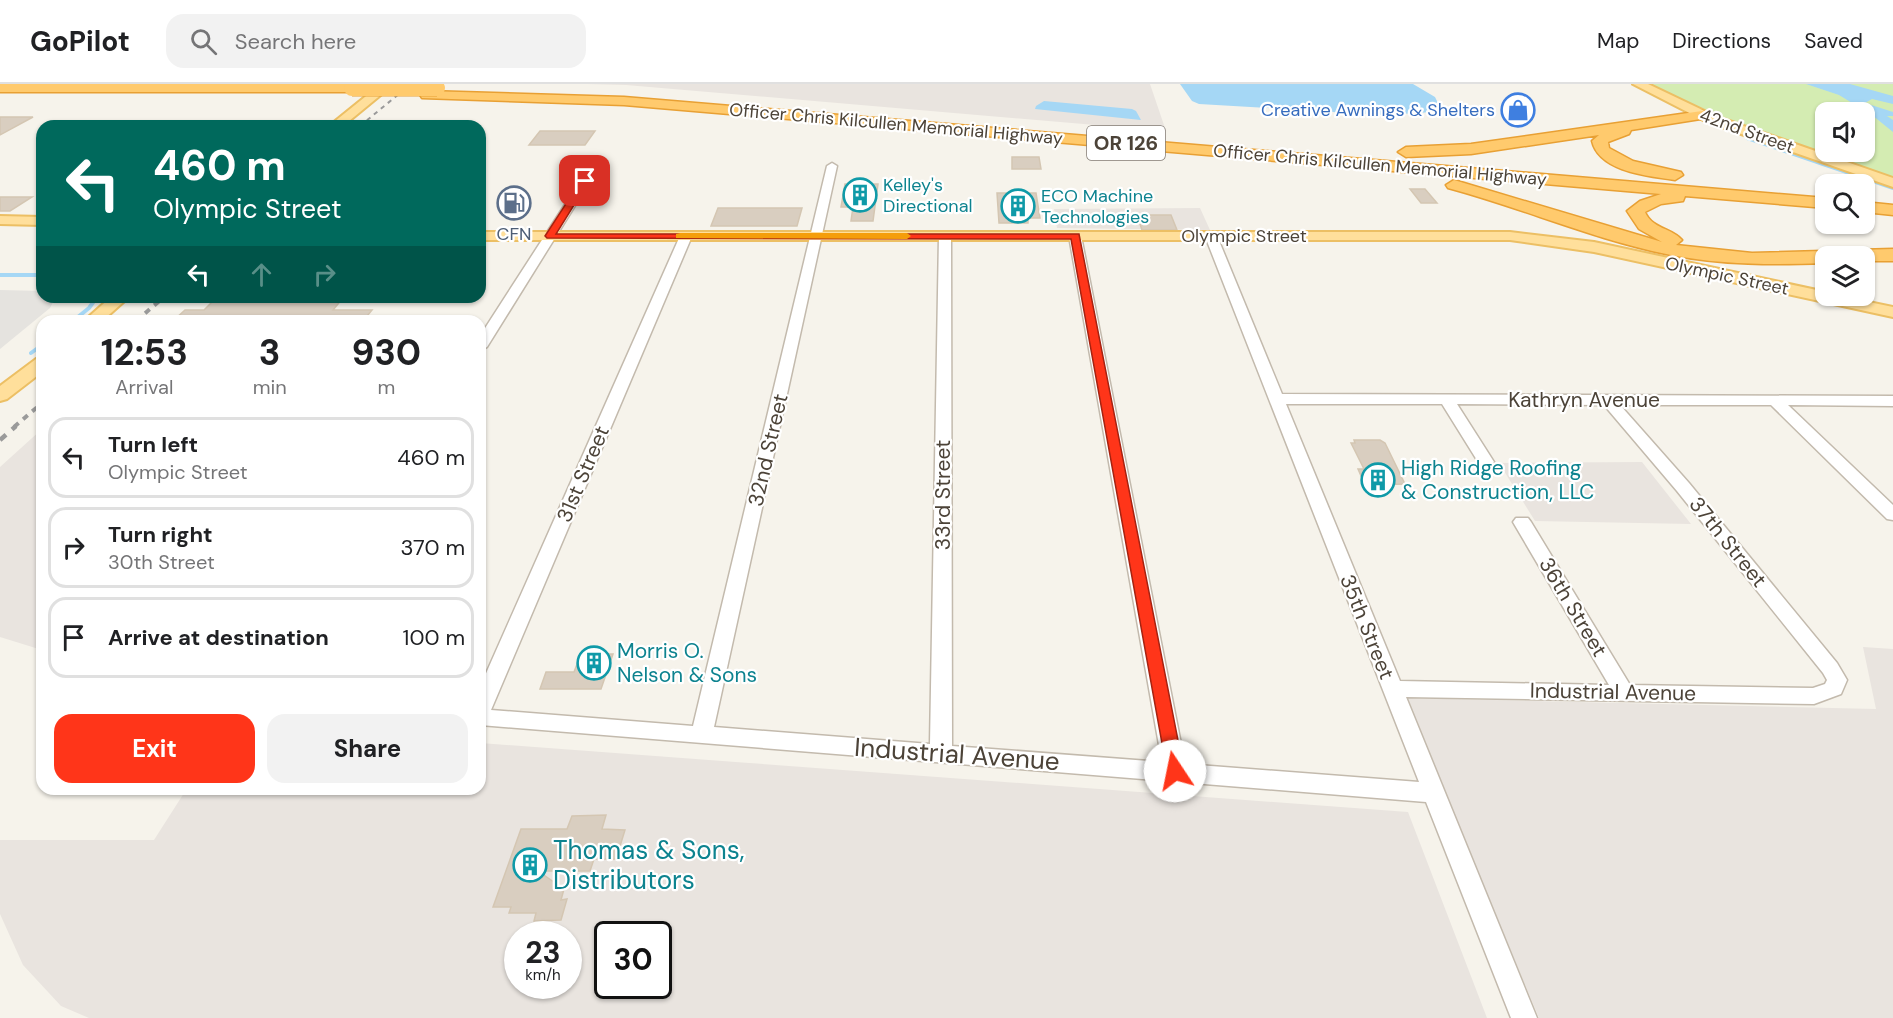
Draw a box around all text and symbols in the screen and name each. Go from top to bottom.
search box [166,14,586,68]
text: GoPilot [30,23,130,60]
icon: search [187,25,220,58]
text: Search here [235,27,356,56]
text: Map [1597,27,1639,55]
text: Directions [1672,27,1771,55]
text: Saved [1804,27,1863,55]
shop icon: Creative Awnings & Shelters [1500,92,1536,128]
street label: Officer Chris Kilcullen Memorial Highway [728,97,1064,151]
place label: Creative Awnings & Shelters [1261,98,1495,122]
map controls [1815,102,1875,306]
button: sound [1815,102,1875,162]
street label: 42nd Street [1697,103,1797,159]
road number: OR 126 [1087,126,1165,160]
text: 460 m [153,138,286,193]
street label: Officer Chris Kilcullen Memorial Highway [1212,138,1548,192]
icon: left [54,144,132,222]
pin [559,155,610,206]
icon: arrive [568,164,601,197]
place label: Kelley's Directional [883,173,972,218]
button: search [1815,174,1875,234]
building icon: Kelley's Directional [842,177,878,213]
place label: ECO Machine Technologies [1041,184,1153,229]
fuel station icon: CFN [496,185,532,221]
building icon: ECO Machine Technologies [1000,188,1036,224]
text: Olympic Street [153,191,342,226]
place label: CFN [497,222,531,246]
street label: Olympic Street [1181,224,1307,248]
button: layers [1815,246,1875,306]
street label: Olympic Street [1663,251,1791,301]
icon: left [182,258,215,291]
icon: ahead [245,258,278,291]
icon: right [308,258,341,291]
text: 12:53 [101,329,188,376]
text: 3 [259,329,281,376]
text: 930 [352,329,421,376]
text: Arrival [115,374,173,400]
text: min [253,374,287,400]
text: m [377,374,395,400]
street label: Kathryn Avenue [1508,386,1660,414]
street label: 32nd Street [741,391,795,509]
street label: 31st Street [550,422,616,526]
text: Turn left [108,430,198,459]
street label: 33rd Street [929,440,957,550]
icon: left [57,441,90,474]
text: 460 m [397,443,465,472]
place label: High Ridge Roofing & Construction, LLC [1401,454,1594,506]
text: Olympic Street [108,459,248,485]
building icon: High Ridge Roofing & Construction, LLC [1360,462,1396,498]
street label: 37th Street [1683,491,1773,593]
text: Turn right [108,520,213,549]
icon: right [57,531,90,564]
text: 370 m [400,533,465,562]
text: 30th Street [108,549,215,575]
street label: 36th Street [1532,552,1614,662]
street label: 35th Street [1333,570,1401,684]
icon: arrive [57,621,90,654]
text: Arrive at destination [108,623,329,652]
text: 100 m [403,623,465,652]
place label: Morris O. Nelson & Sons [617,637,757,689]
building icon: Morris O. Nelson & Sons [576,645,612,681]
street label: Industrial Avenue [1530,677,1696,707]
button: Exit [54,714,255,783]
button: Share [267,714,468,783]
street label: Industrial Avenue [853,730,1061,778]
position arrow [1143,739,1207,803]
place label: Thomas & Sons, Distributors [553,833,744,897]
building icon: Thomas & Sons, Distributors [512,847,548,883]
speed limit sign: 30 [594,921,672,999]
text: 23 [525,933,561,972]
text: km/h [525,965,561,985]

